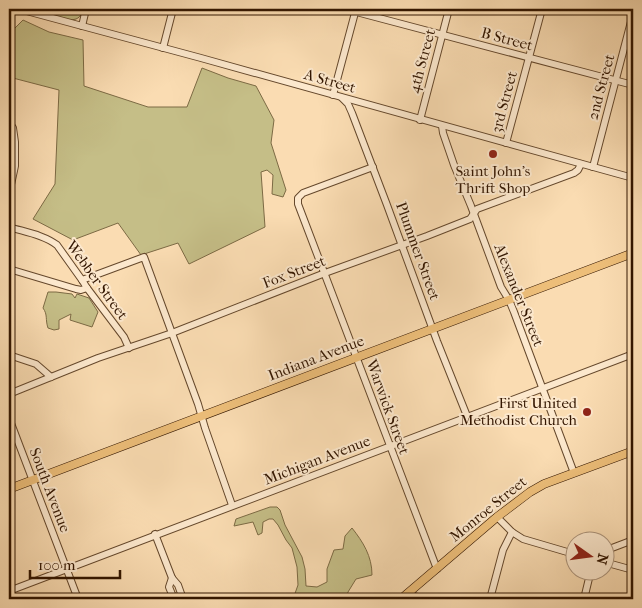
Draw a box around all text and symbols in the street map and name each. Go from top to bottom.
street label: B Street [479,24,535,55]
street label: 4th Street [405,26,439,95]
street label: 2nd Street [584,52,619,122]
street label: A Street [301,65,358,97]
street label: 3rd Street [487,68,521,135]
marker: Saint John's Thrift Shop [487,148,499,160]
place label: Saint John's Thrift Shop [455,162,531,197]
street label: Plummer Street [392,199,444,303]
street label: Webber Street [62,236,132,324]
street label: Alexander Street [490,240,548,350]
street label: Fox Street [260,252,329,292]
street label: Indiana Avenue [265,331,367,385]
street label: Warwick Street [362,356,414,458]
place label: First United Methodist Church [460,394,578,429]
marker: First United Methodist Church [581,406,593,418]
street label: Michigan Avenue [261,431,373,489]
street label: South Avenue [26,445,75,535]
street label: Monroe Street [446,472,531,546]
north arrow [564,530,614,580]
scale bar [30,548,120,580]
text: N [593,552,612,567]
text: 100 m [38,556,76,574]

